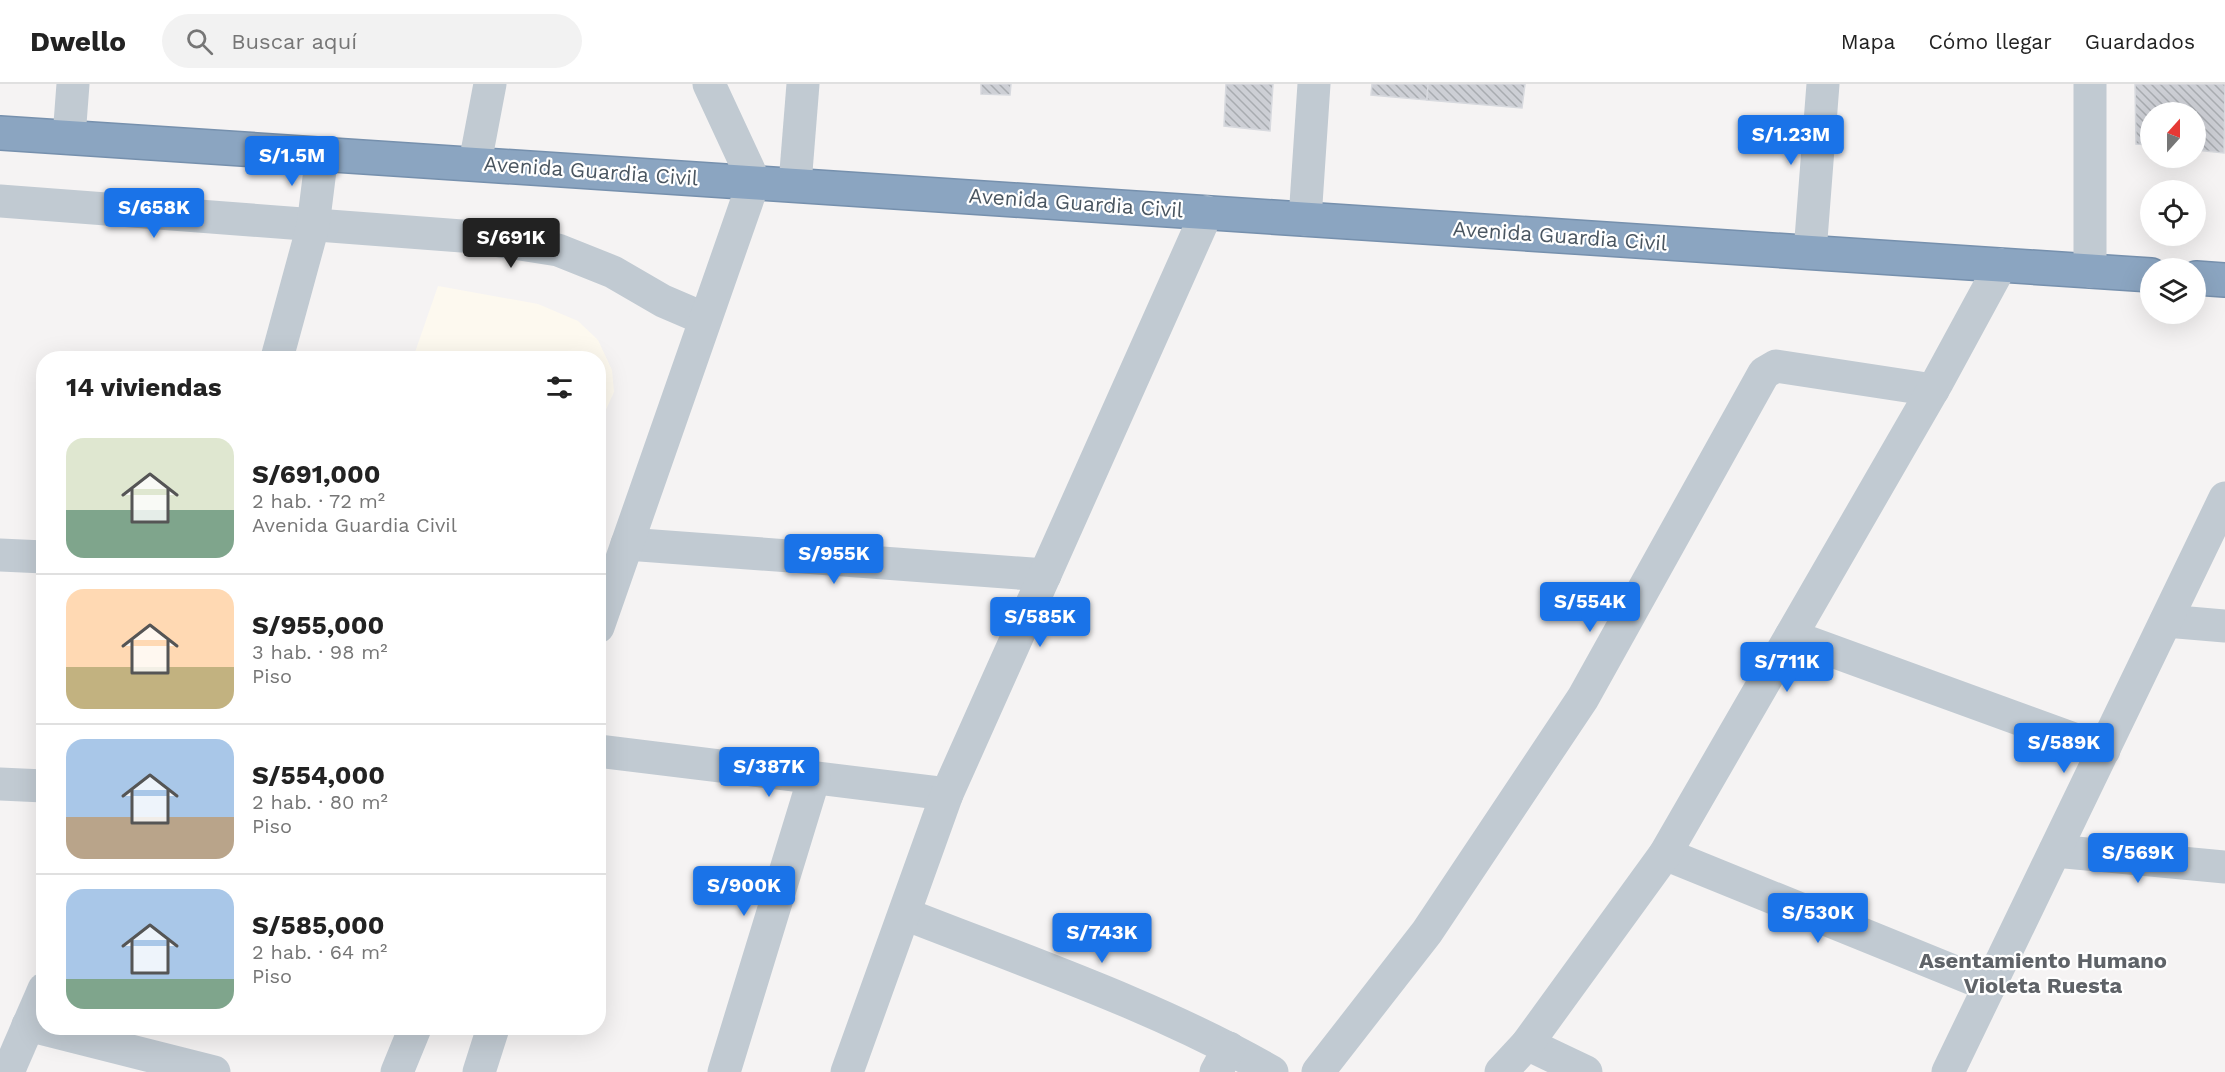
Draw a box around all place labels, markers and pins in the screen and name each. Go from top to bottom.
pin: S/1.23M [1736,115,1846,166]
pin: S/1.5M [243,136,341,187]
pin: S/658K [105,188,203,239]
pin: S/691K [462,218,560,269]
pin: S/955K [785,534,883,585]
pin: S/554K [1541,582,1639,633]
pin: S/585K [991,597,1089,648]
pin: S/711K [1738,642,1836,693]
pin: S/589K [2015,723,2113,774]
pin: S/387K [720,747,818,798]
pin: S/569K [2089,833,2187,884]
pin: S/900K [695,866,793,917]
pin: S/530K [1769,893,1867,944]
pin: S/743K [1053,913,1151,964]

